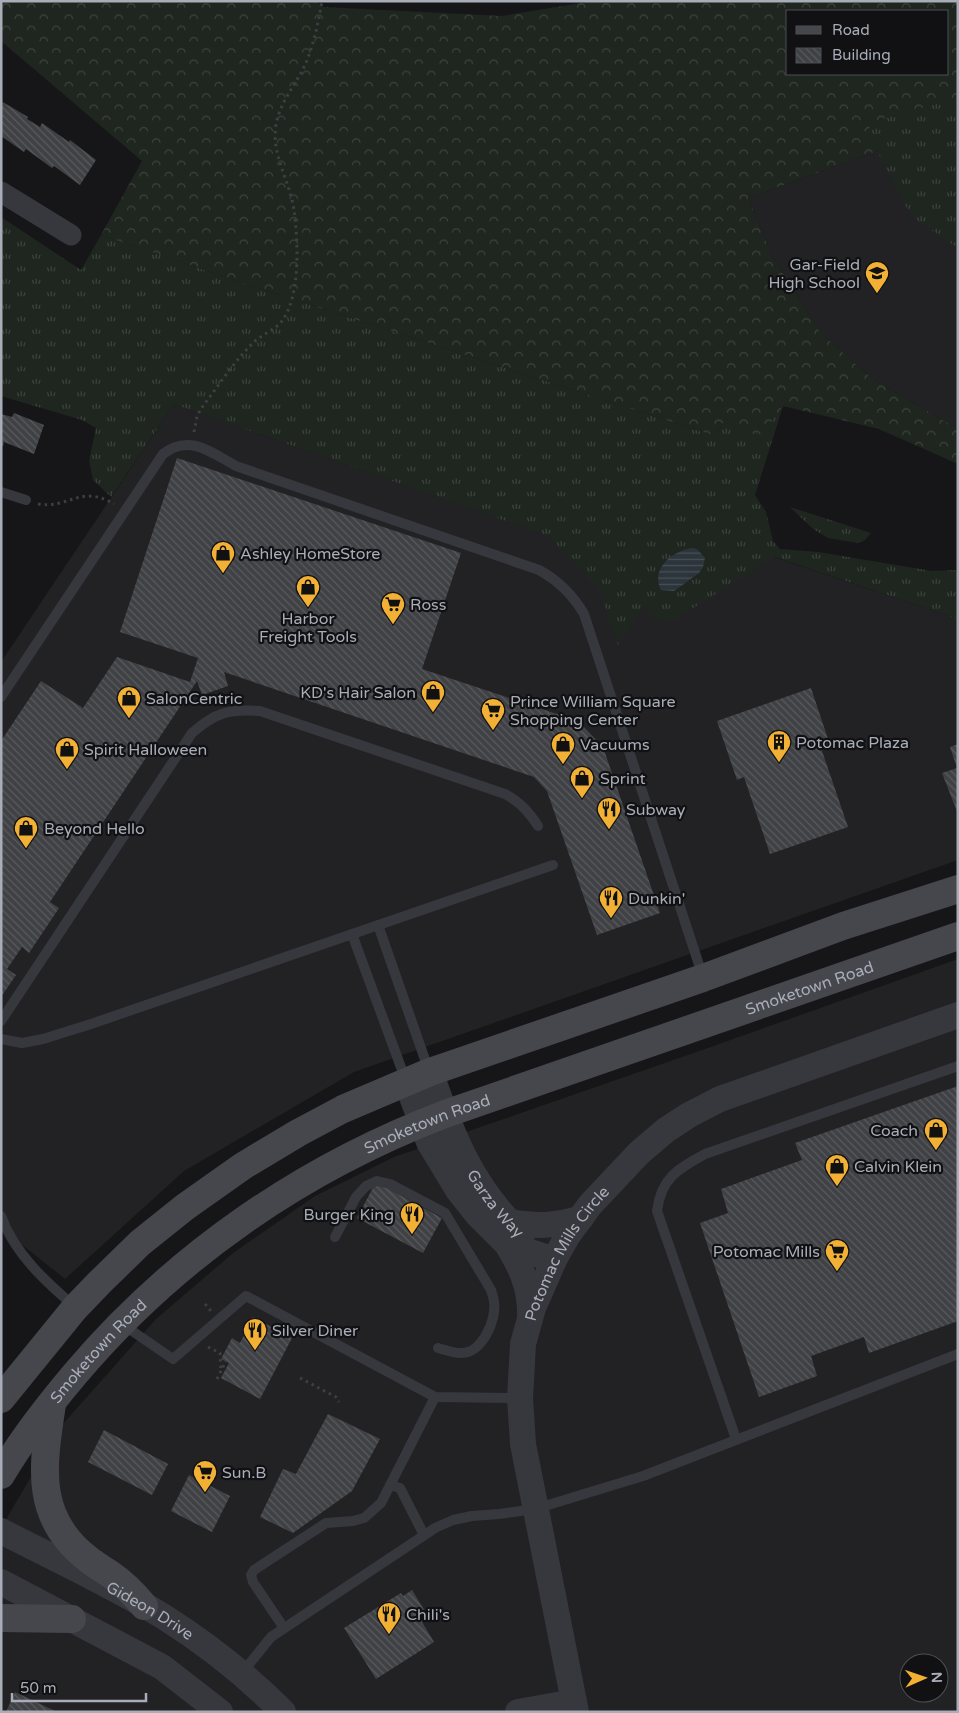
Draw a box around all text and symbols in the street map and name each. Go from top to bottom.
legend [786,10,949,75]
text: Road [832,21,870,39]
text: Building [832,46,891,64]
place label: Gar-Field High School [769,255,860,293]
school or university icon: Gar-Field High School [864,260,890,294]
shop icon: Ashley HomeStore [210,540,236,574]
place label: Ashley HomeStore [240,544,380,564]
shop icon: Harbor Freight Tools [295,574,321,608]
supermarket icon: Ross [380,591,406,625]
place label: Ross [410,595,446,615]
place label: Harbor Freight Tools [259,609,357,647]
shop icon: KD's Hair Salon [420,679,446,713]
place label: KD's Hair Salon [300,683,416,703]
shop icon: SalonCentric [116,685,142,719]
place label: SalonCentric [146,689,242,709]
place label: Prince William Square Shopping Center [510,692,676,730]
supermarket icon: Prince William Square Shopping Center [480,697,506,731]
building icon: Potomac Plaza [766,729,792,763]
shop icon: Vacuums [550,731,576,765]
place label: Potomac Plaza [796,733,909,753]
place label: Vacuums [580,735,650,755]
shop icon: Spirit Halloween [54,736,80,770]
place label: Spirit Halloween [84,740,207,760]
shop icon: Sprint [569,765,595,799]
place label: Sprint [600,769,646,789]
restaurant icon: Subway [596,796,622,830]
place label: Subway [626,800,686,820]
shop icon: Beyond Hello [13,815,39,849]
place label: Beyond Hello [44,819,145,839]
restaurant icon: Dunkin' [598,885,624,919]
place label: Dunkin' [628,889,685,909]
street label: Smoketown Road [743,957,876,1020]
street label: Smoketown Road [361,1090,493,1159]
shop icon: Coach [923,1117,949,1151]
place label: Coach [870,1121,918,1141]
shop icon: Calvin Klein [824,1153,850,1187]
place label: Calvin Klein [854,1157,942,1177]
street label: Garza Way [462,1166,528,1243]
street label: Potomac Mills Circle [521,1182,614,1323]
restaurant icon: Burger King [399,1201,425,1235]
place label: Burger King [303,1205,394,1225]
supermarket icon: Potomac Mills [824,1238,850,1272]
place label: Potomac Mills [713,1242,820,1262]
street label: Smoketown Road [46,1295,151,1408]
restaurant icon: Silver Diner [242,1317,268,1351]
place label: Silver Diner [272,1321,359,1341]
supermarket icon: Sun.B [192,1459,218,1493]
place label: Sun.B [222,1463,266,1483]
street label: Gideon Drive [103,1577,197,1645]
restaurant icon: Chili's [376,1601,402,1635]
place label: Chili's [406,1605,450,1625]
north arrow [899,1653,949,1703]
scale bar [12,1670,146,1702]
text: N [928,1672,945,1683]
text: 50 m [20,1679,57,1697]

